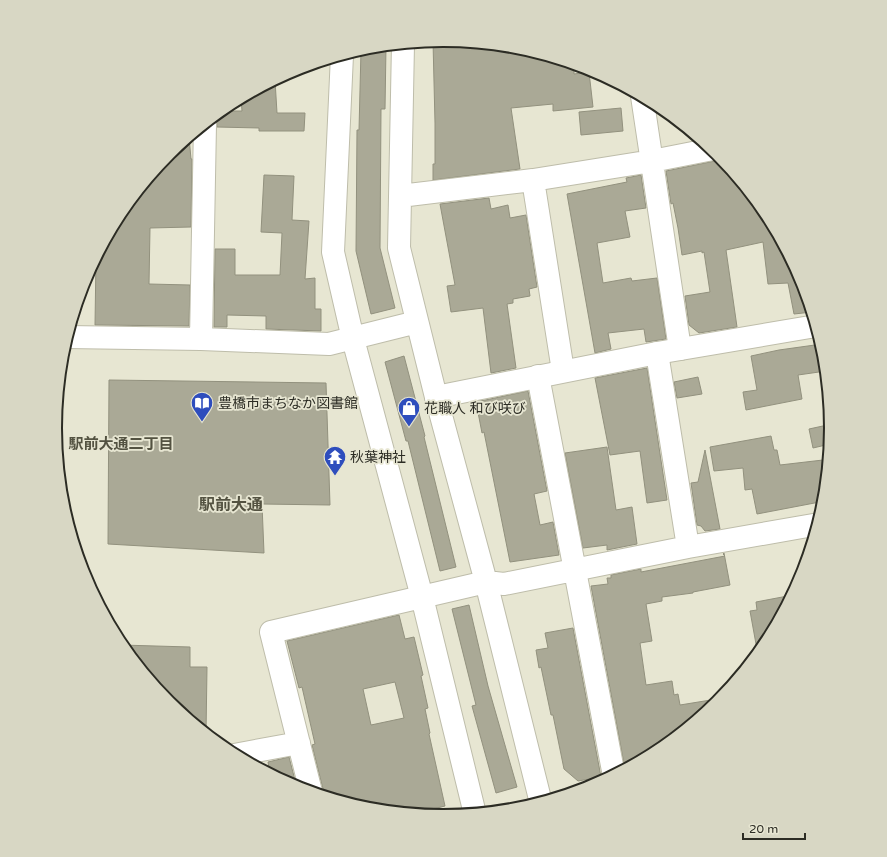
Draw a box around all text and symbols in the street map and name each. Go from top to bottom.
library icon: 豊橋市まちなか図書館 [189,390,215,423]
place label: 豊橋市まちなか図書館 [218,395,358,412]
shop icon: 花職人 和び咲び [396,395,422,428]
place label: 花職人 和び咲び [424,400,526,417]
district label: 駅前大通二丁目 [68,435,174,453]
temple icon: 秋葉神社 [322,444,348,477]
place label: 秋葉神社 [350,449,406,466]
district label: 駅前大通 [199,495,263,515]
scale bar [743,815,805,841]
text: 20 m [749,822,778,836]

